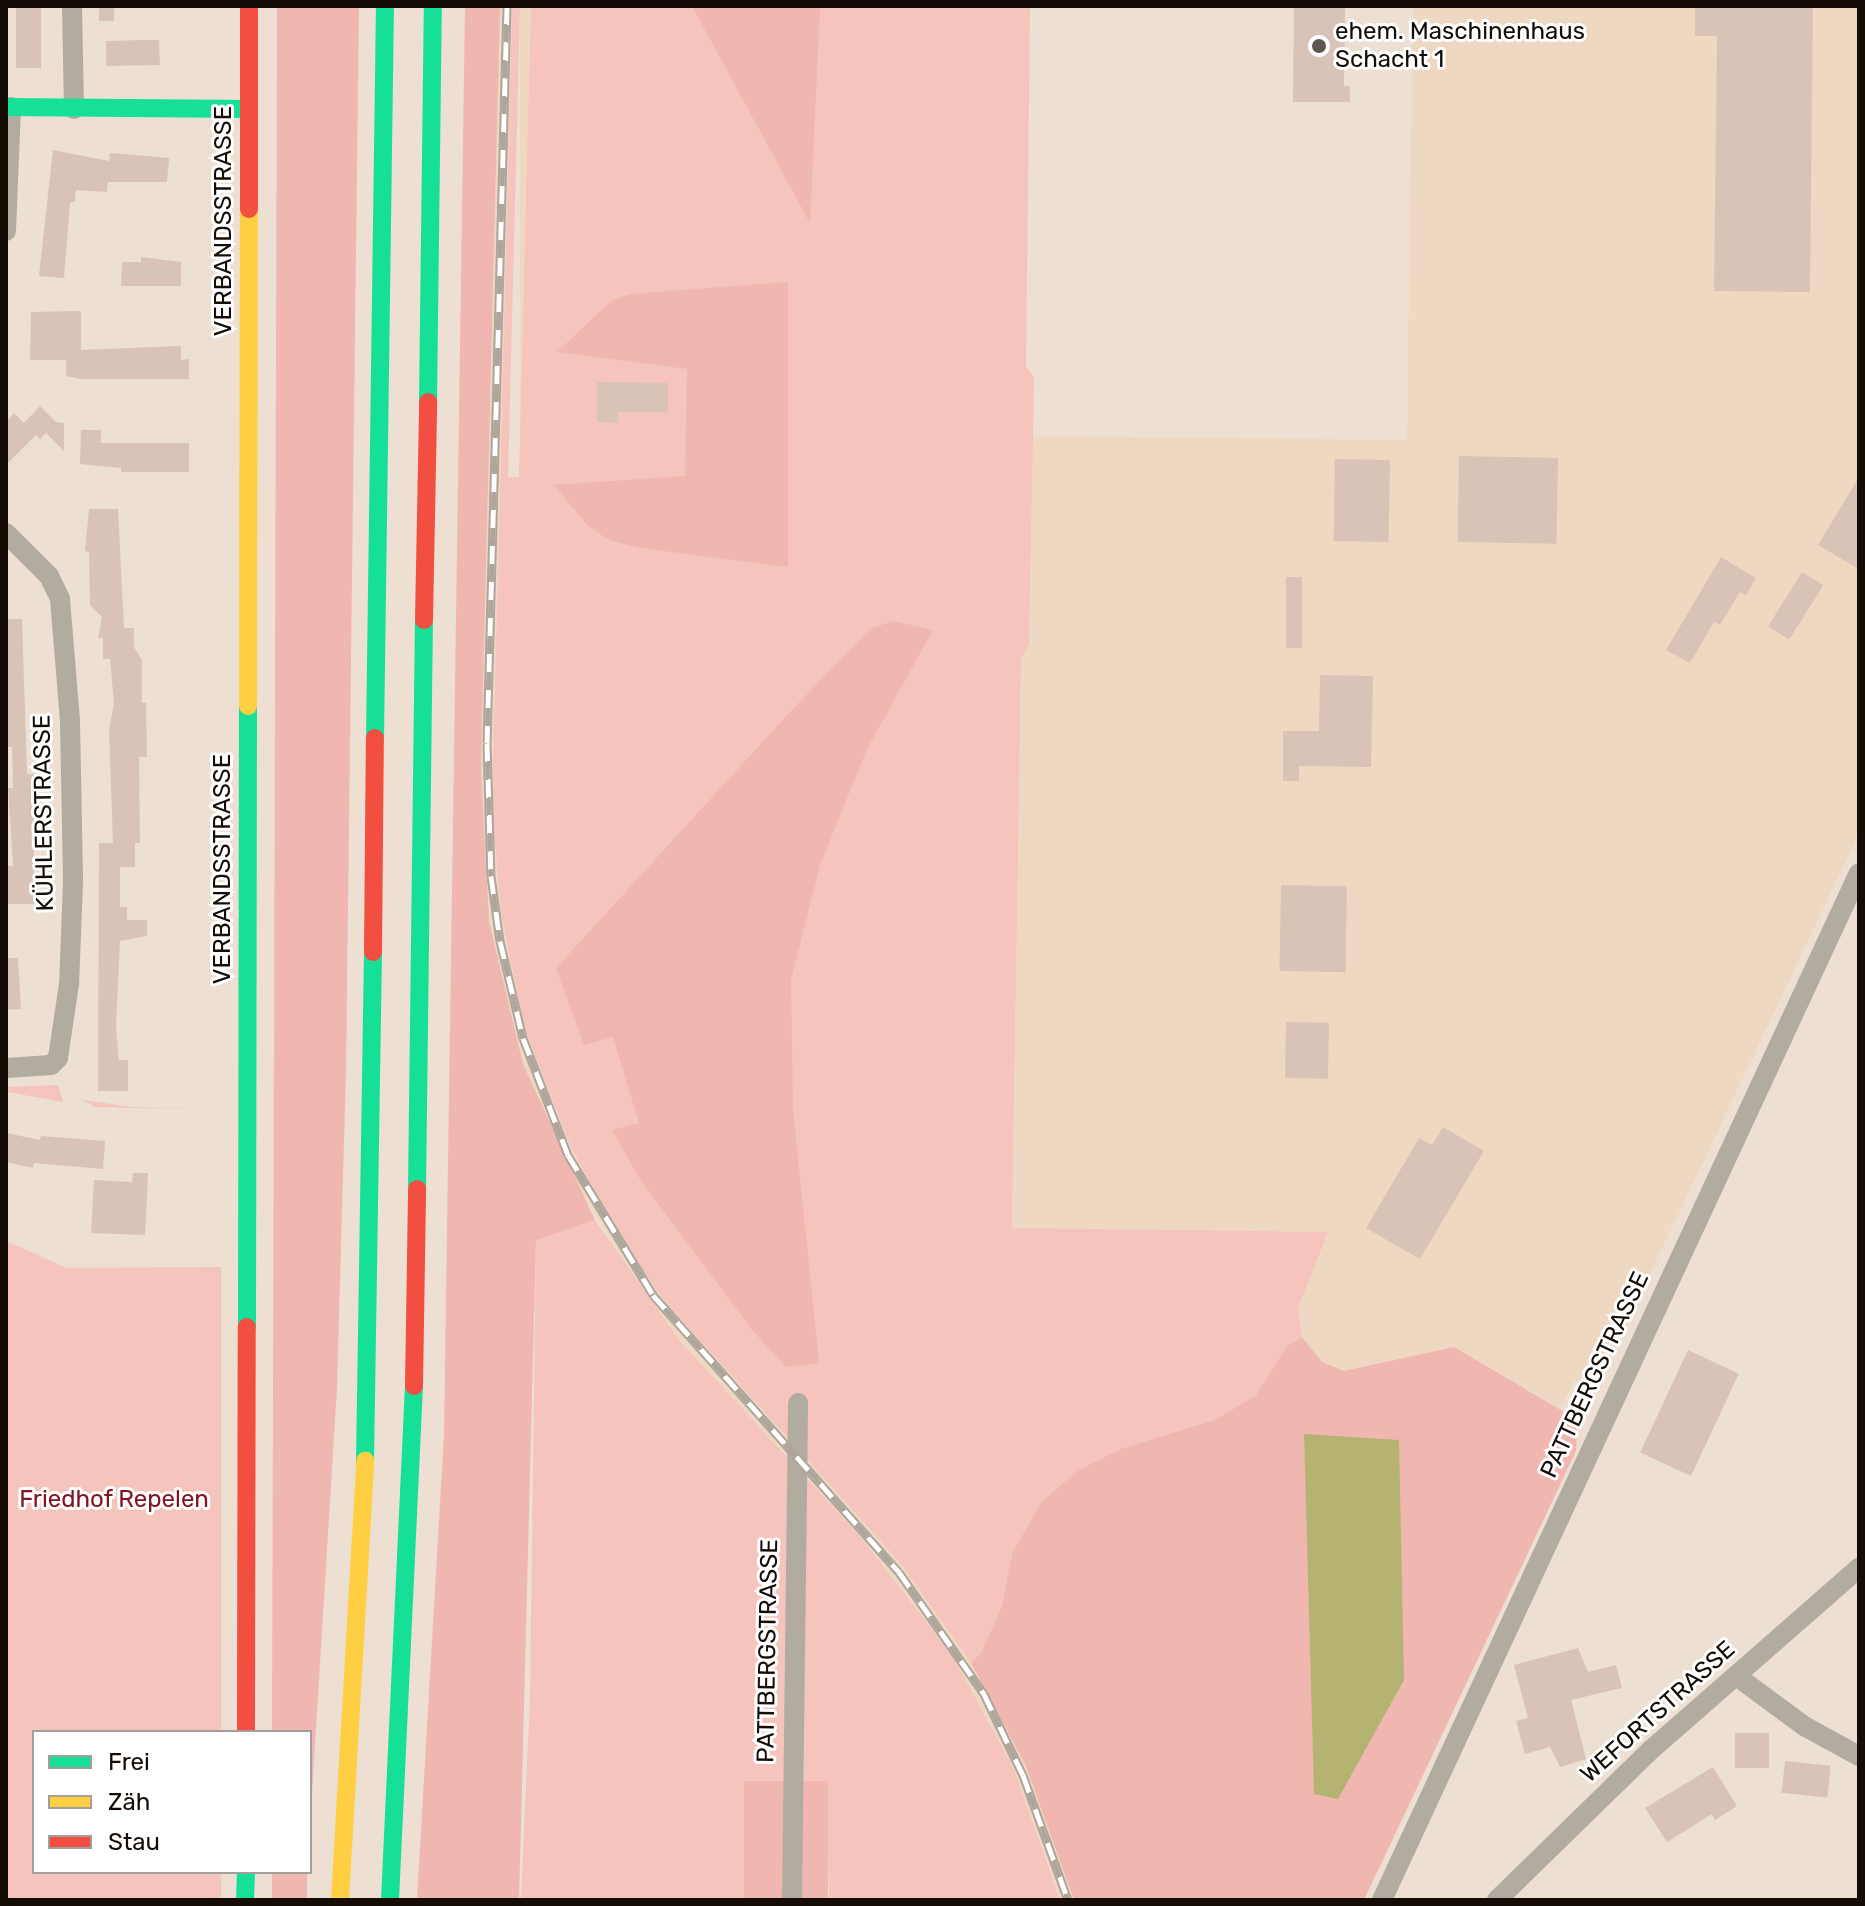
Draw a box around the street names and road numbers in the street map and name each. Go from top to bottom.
street label: VERBANDSSTRASSE [210,106,238,336]
street label: KÜHLERSTRASSE [28,714,60,912]
street label: VERBANDSSTRASSE [209,754,237,984]
street label: PATTBERGSTRASSE [1535,1268,1655,1482]
street label: PATTBERGSTRASSE [752,1539,784,1763]
street label: WEFORTSTRASSE [1575,1635,1741,1789]

